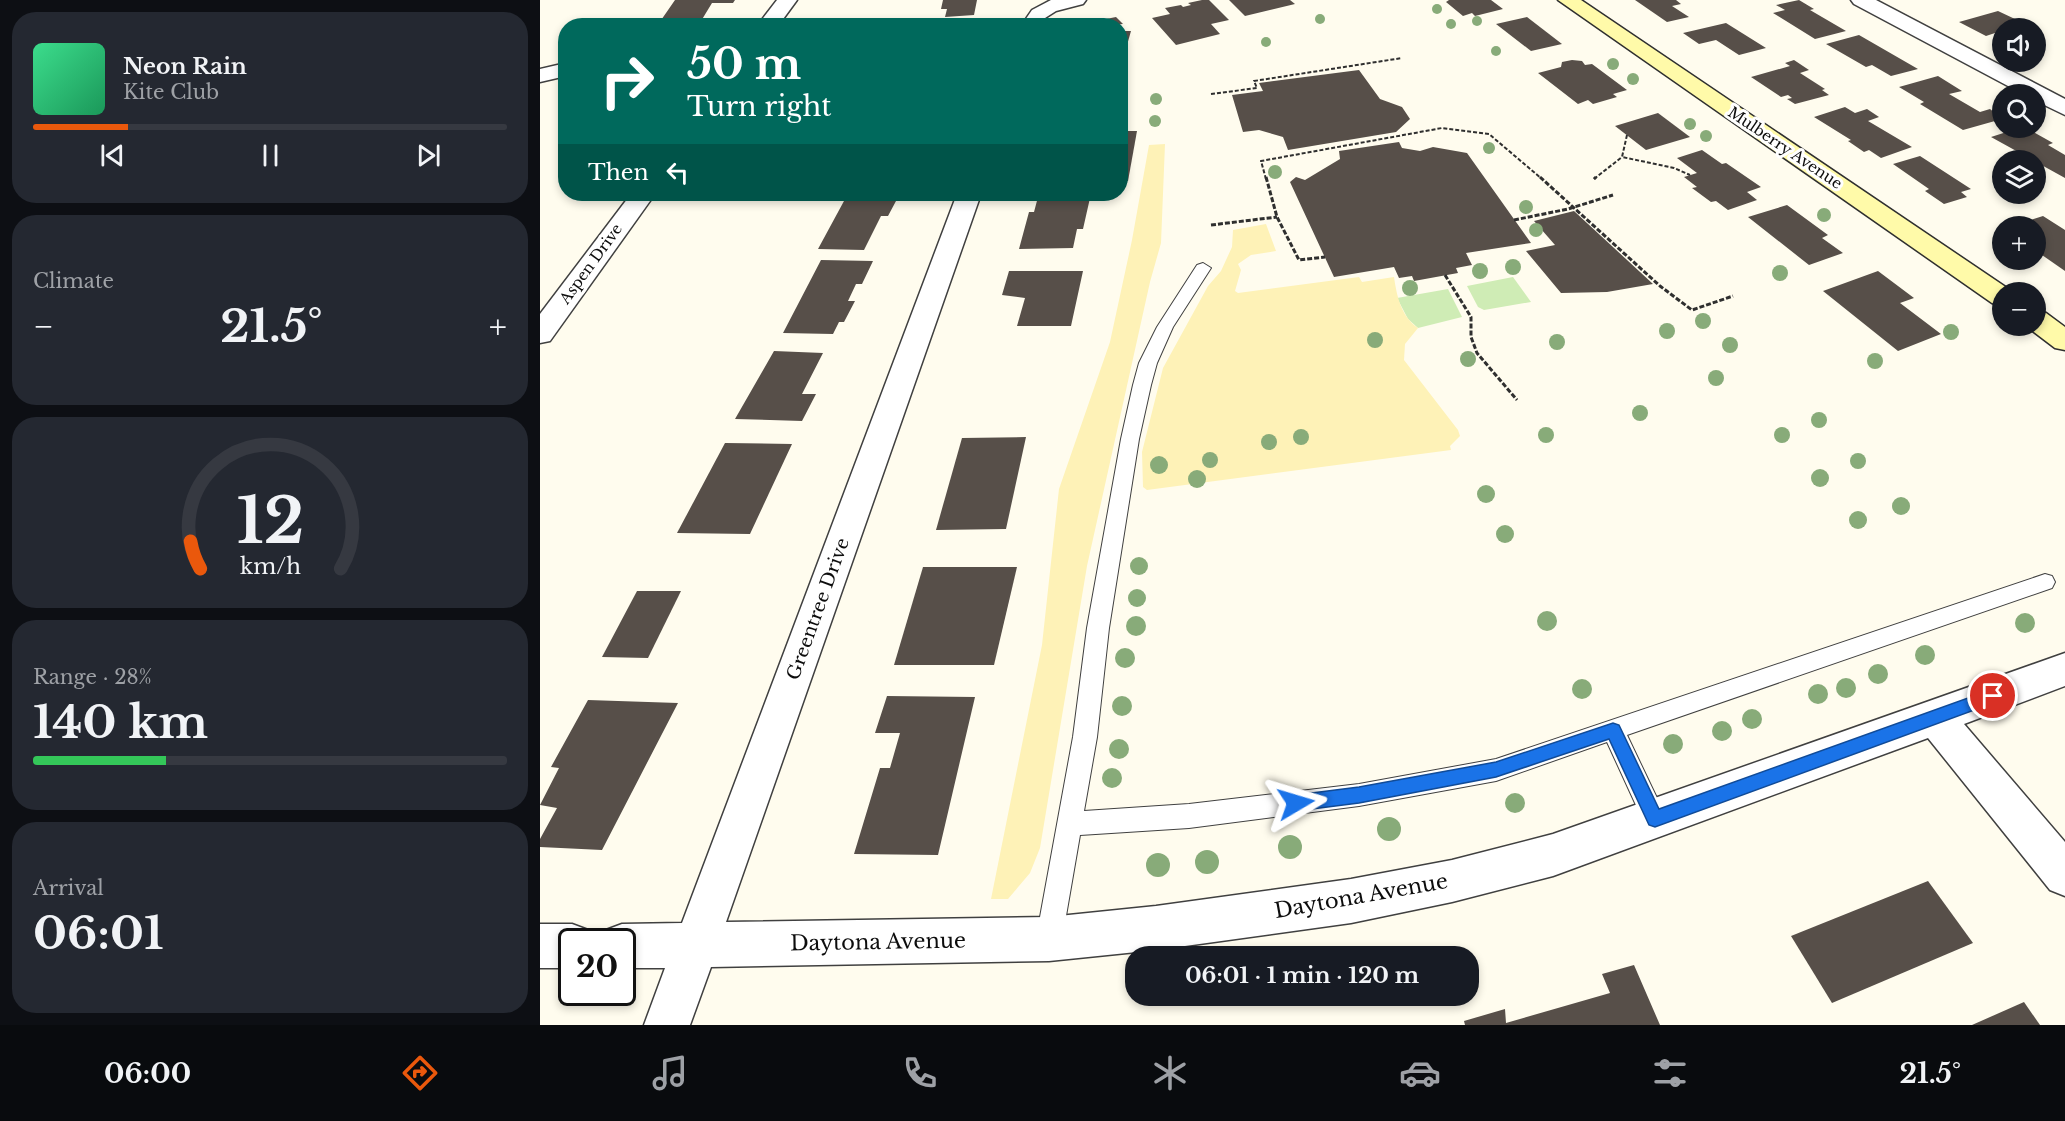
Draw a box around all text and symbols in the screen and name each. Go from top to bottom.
map controls [1992,18,2046,336]
button: sound [1992,18,2046,72]
text: 50 m [687,38,801,90]
icon: right [588,42,666,120]
text: Neon Rain [123,53,247,80]
text: Kite Club [123,80,219,104]
button: search [1992,84,2046,138]
text: Turn right [687,90,831,123]
street label: Mulberry Avenue [1725,102,1846,193]
icon: previous [96,139,129,172]
icon: pause [254,139,287,172]
icon: next [412,139,445,172]
button: layers [1992,150,2046,204]
icon: left [661,156,694,189]
text: Then [588,159,649,186]
button: + [1992,216,2046,270]
street label: Aspen Drive [554,220,626,308]
text: Climate [33,269,114,293]
button: − [1992,282,2046,336]
text: 21.5° [220,298,323,354]
text: − [33,306,54,347]
text: + [489,306,507,347]
text: 12 [236,483,304,561]
street label: Greentree Drive [782,535,854,683]
text: km/h [240,554,301,581]
text: Range · 28% [33,665,152,689]
pin [1967,670,2018,721]
icon: arrive [1976,679,2009,712]
text: 140 km [33,694,208,750]
position arrow [1264,771,1328,835]
street label: Daytona Avenue [1272,868,1450,924]
text: Arrival [33,876,104,900]
text: 06:01 [33,905,164,961]
street label: Daytona Avenue [790,927,966,957]
speed limit sign: 20 [558,928,636,1006]
text: 06:01 · 1 min · 120 m [1185,962,1419,989]
icon: directions [399,1052,441,1094]
icon: music [649,1052,691,1094]
icon: phone [899,1052,941,1094]
icon: climate [1149,1052,1191,1094]
icon: car [1399,1052,1441,1094]
icon: filters [1649,1052,1691,1094]
text: 06:00 [104,1057,191,1090]
text: 21.5° [1900,1057,1961,1090]

